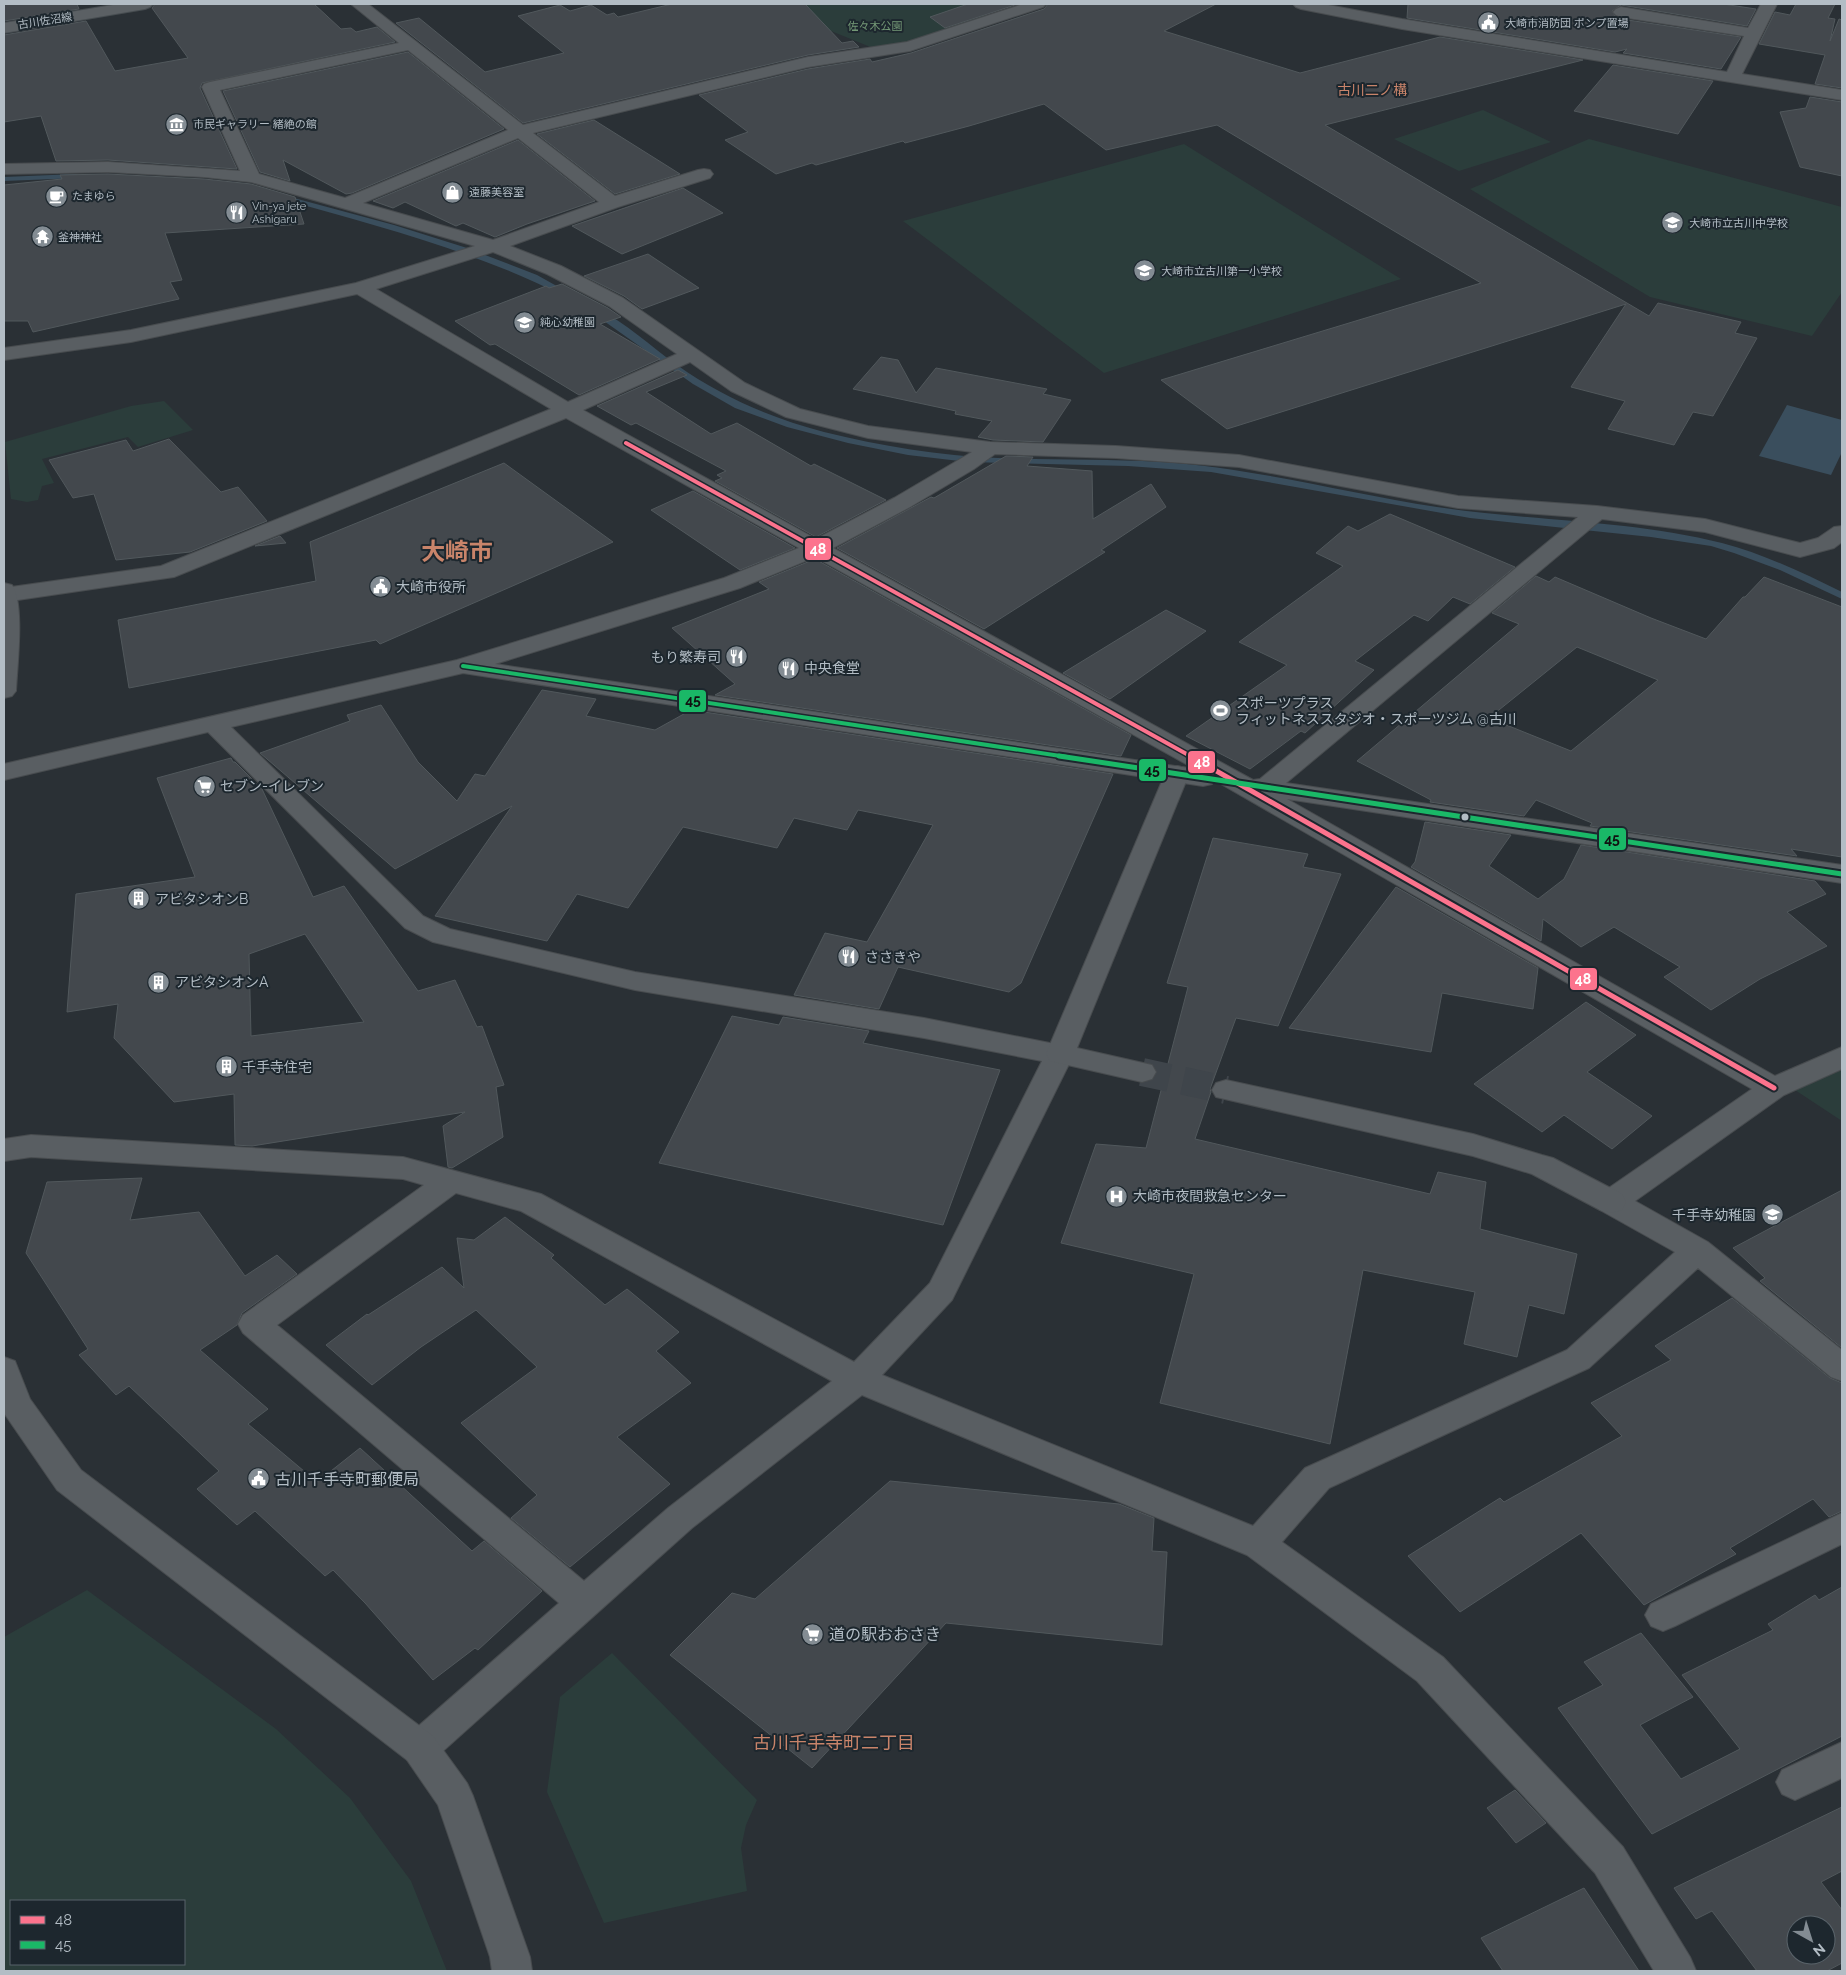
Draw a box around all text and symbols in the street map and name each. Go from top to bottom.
street label: 古川佐沼線 [17,10,73,32]
public building icon: 大崎市消防団 ポンプ置場 [1477,11,1501,35]
place label: 大崎市消防団 ポンプ置場 [1505,17,1628,30]
park label: 佐々木公園 [848,20,903,33]
district label: 古川二ノ構 [1337,82,1407,98]
museum icon: 市民ギャラリー 緒絶の館 [165,112,189,136]
place label: 市民ギャラリー 緒絶の館 [193,118,317,131]
shop icon: 遠藤美容室 [441,180,465,204]
cafe icon: たまゆら [44,184,68,208]
place label: 遠藤美容室 [469,186,524,199]
place label: たまゆら [72,190,116,203]
restaurant icon: Vin-ya jete Ashigaru [224,200,248,224]
place label: Vin-ya jete Ashigaru [252,200,307,226]
school or university icon: 大崎市立古川中学校 [1661,211,1685,235]
place label: 大崎市立古川中学校 [1689,217,1788,230]
temple icon: 釜神神社 [30,225,54,249]
place label: 釜神神社 [58,231,102,244]
school or university icon: 大崎市立古川第一小学校 [1133,259,1157,283]
place label: 大崎市立古川第一小学校 [1161,265,1282,278]
school or university icon: 純心幼稚園 [512,310,536,334]
place label: 純心幼稚園 [540,316,595,329]
district label: 大崎市 [421,537,493,566]
line badge: 48 [804,537,832,561]
text: 48 [810,541,826,557]
public building icon: 大崎市役所 [368,575,392,599]
place label: 大崎市役所 [396,579,466,595]
restaurant icon: もり繁寿司 [725,645,749,669]
place label: もり繁寿司 [651,649,721,665]
restaurant icon: 中央食堂 [776,656,800,680]
place label: 中央食堂 [804,660,860,676]
line badge: 45 [678,689,707,713]
text: 45 [685,692,701,708]
place label: スポーツプラス フィットネススタジオ・スポーツジム @古川 [1236,695,1517,727]
sports icon: スポーツプラス フィットネススタジオ・スポーツジム @古川 [1208,699,1232,723]
line badge: 48 [1187,750,1216,774]
text: 48 [1194,754,1210,770]
line badge: 45 [1138,758,1167,782]
text: 45 [1144,762,1160,778]
supermarket icon: セブン-イレブン [192,774,216,798]
place label: セブン-イレブン [220,778,324,794]
unlabelled marker [1460,812,1470,822]
line badge: 45 [1598,827,1627,851]
text: 45 [1604,831,1620,847]
building icon: アビタシオンB [127,887,151,911]
place label: アビタシオンB [155,891,248,907]
restaurant icon: ささきや [837,945,861,969]
place label: ささきや [865,949,921,965]
line badge: 48 [1569,967,1598,991]
building icon: アビタシオンA [147,970,171,994]
text: 48 [1575,971,1591,987]
place label: アビタシオンA [175,974,269,990]
building icon: 千手寺住宅 [214,1055,238,1079]
place label: 千手寺住宅 [242,1059,312,1075]
hospital icon: 大崎市夜間救急センター [1105,1184,1129,1208]
place label: 大崎市夜間救急センター [1133,1188,1287,1204]
school or university icon: 千手寺幼稚園 [1760,1203,1784,1227]
place label: 千手寺幼稚園 [1672,1207,1756,1223]
public building icon: 古川千手寺町郵便局 [247,1467,271,1491]
place label: 古川千手寺町郵便局 [275,1470,419,1489]
supermarket icon: 道の駅おおさき [801,1622,825,1646]
place label: 道の駅おおさき [829,1625,941,1644]
district label: 古川千手寺町二丁目 [753,1732,915,1753]
legend [10,1900,185,1965]
text: 48 [55,1911,72,1929]
north arrow [1786,1915,1836,1965]
text: 45 [55,1936,71,1954]
text: N [1810,1941,1828,1960]

